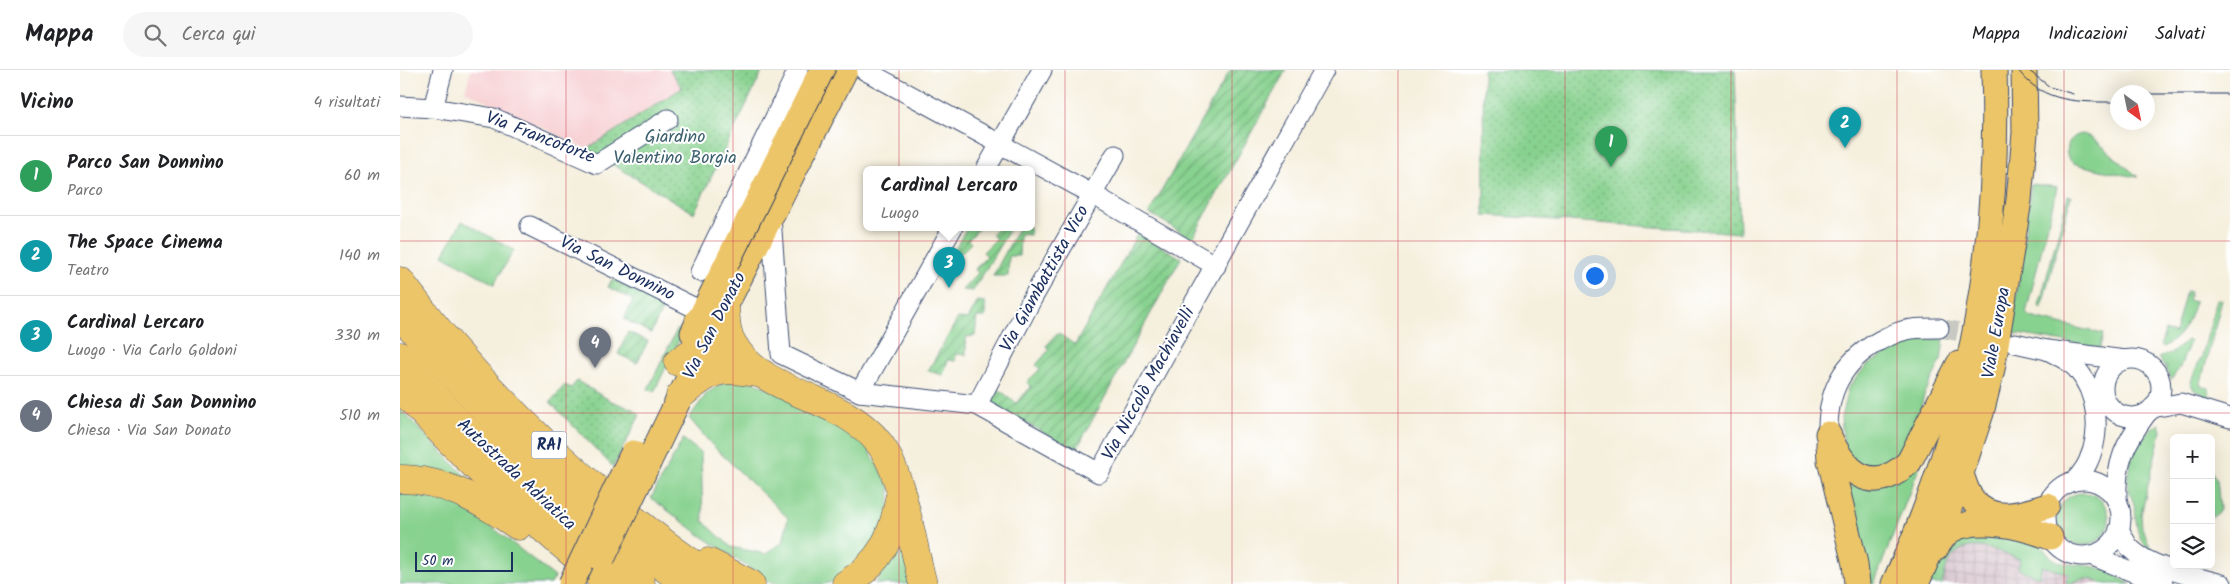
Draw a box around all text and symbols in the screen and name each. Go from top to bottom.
search box [123,12,473,57]
text: Mappa [25,15,93,54]
text: Cerca qui [181,20,255,50]
text: Mappa [1972,20,2020,49]
text: Indicazioni [2048,20,2127,49]
text: Salvati [2155,20,2205,49]
icon: search [141,21,169,49]
north arrow [2110,85,2155,130]
text: Vicino [20,86,74,119]
text: 4 risultati [314,90,380,115]
street label: Via Francoforte [481,104,599,172]
pin: 2 [1829,107,1861,148]
park label: Giardino Valentino Borgia [613,123,737,173]
pin: 1 [1595,126,1627,167]
text: Parco San Donnino [67,148,224,178]
text: 1 [34,163,38,188]
text: 60 m [344,163,380,188]
popup [863,166,1035,231]
text: Cardinal Lercaro [880,171,1018,201]
text: Parco [67,178,103,203]
street label: Via Giambattista Vico [993,200,1097,358]
text: Luogo [880,201,919,226]
text: The Space Cinema [67,228,223,258]
street label: Via San Donnino [554,228,680,310]
text: 2 [31,243,41,268]
text: 140 m [339,243,380,268]
pin: 3 [933,247,965,288]
text: Teatro [67,258,109,283]
your location [1582,263,1608,289]
street label: Via San Donato [675,267,755,385]
street label: Viale Europa [1975,285,2019,381]
street label: Via Niccolò Machiavelli [1095,301,1204,466]
text: Cardinal Lercaro [67,308,204,338]
text: 3 [32,323,40,348]
text: 330 m [335,323,380,348]
pin: 4 [579,327,611,368]
text: Luogo · Via Carlo Goldoni [67,338,237,363]
text: Chiesa di San Donnino [67,388,257,418]
text: 4 [32,403,40,428]
text: 510 m [339,403,380,428]
street label: Autostrada Adriatica [450,412,582,538]
text: Chiesa · Via San Donato [67,418,231,443]
road number: RA1 [532,432,566,458]
map controls [2170,434,2215,569]
button: + [2170,434,2215,479]
button: − [2170,479,2215,524]
button: layers [2170,524,2215,569]
scale bar [415,549,512,572]
text: 50 m [422,550,453,572]

